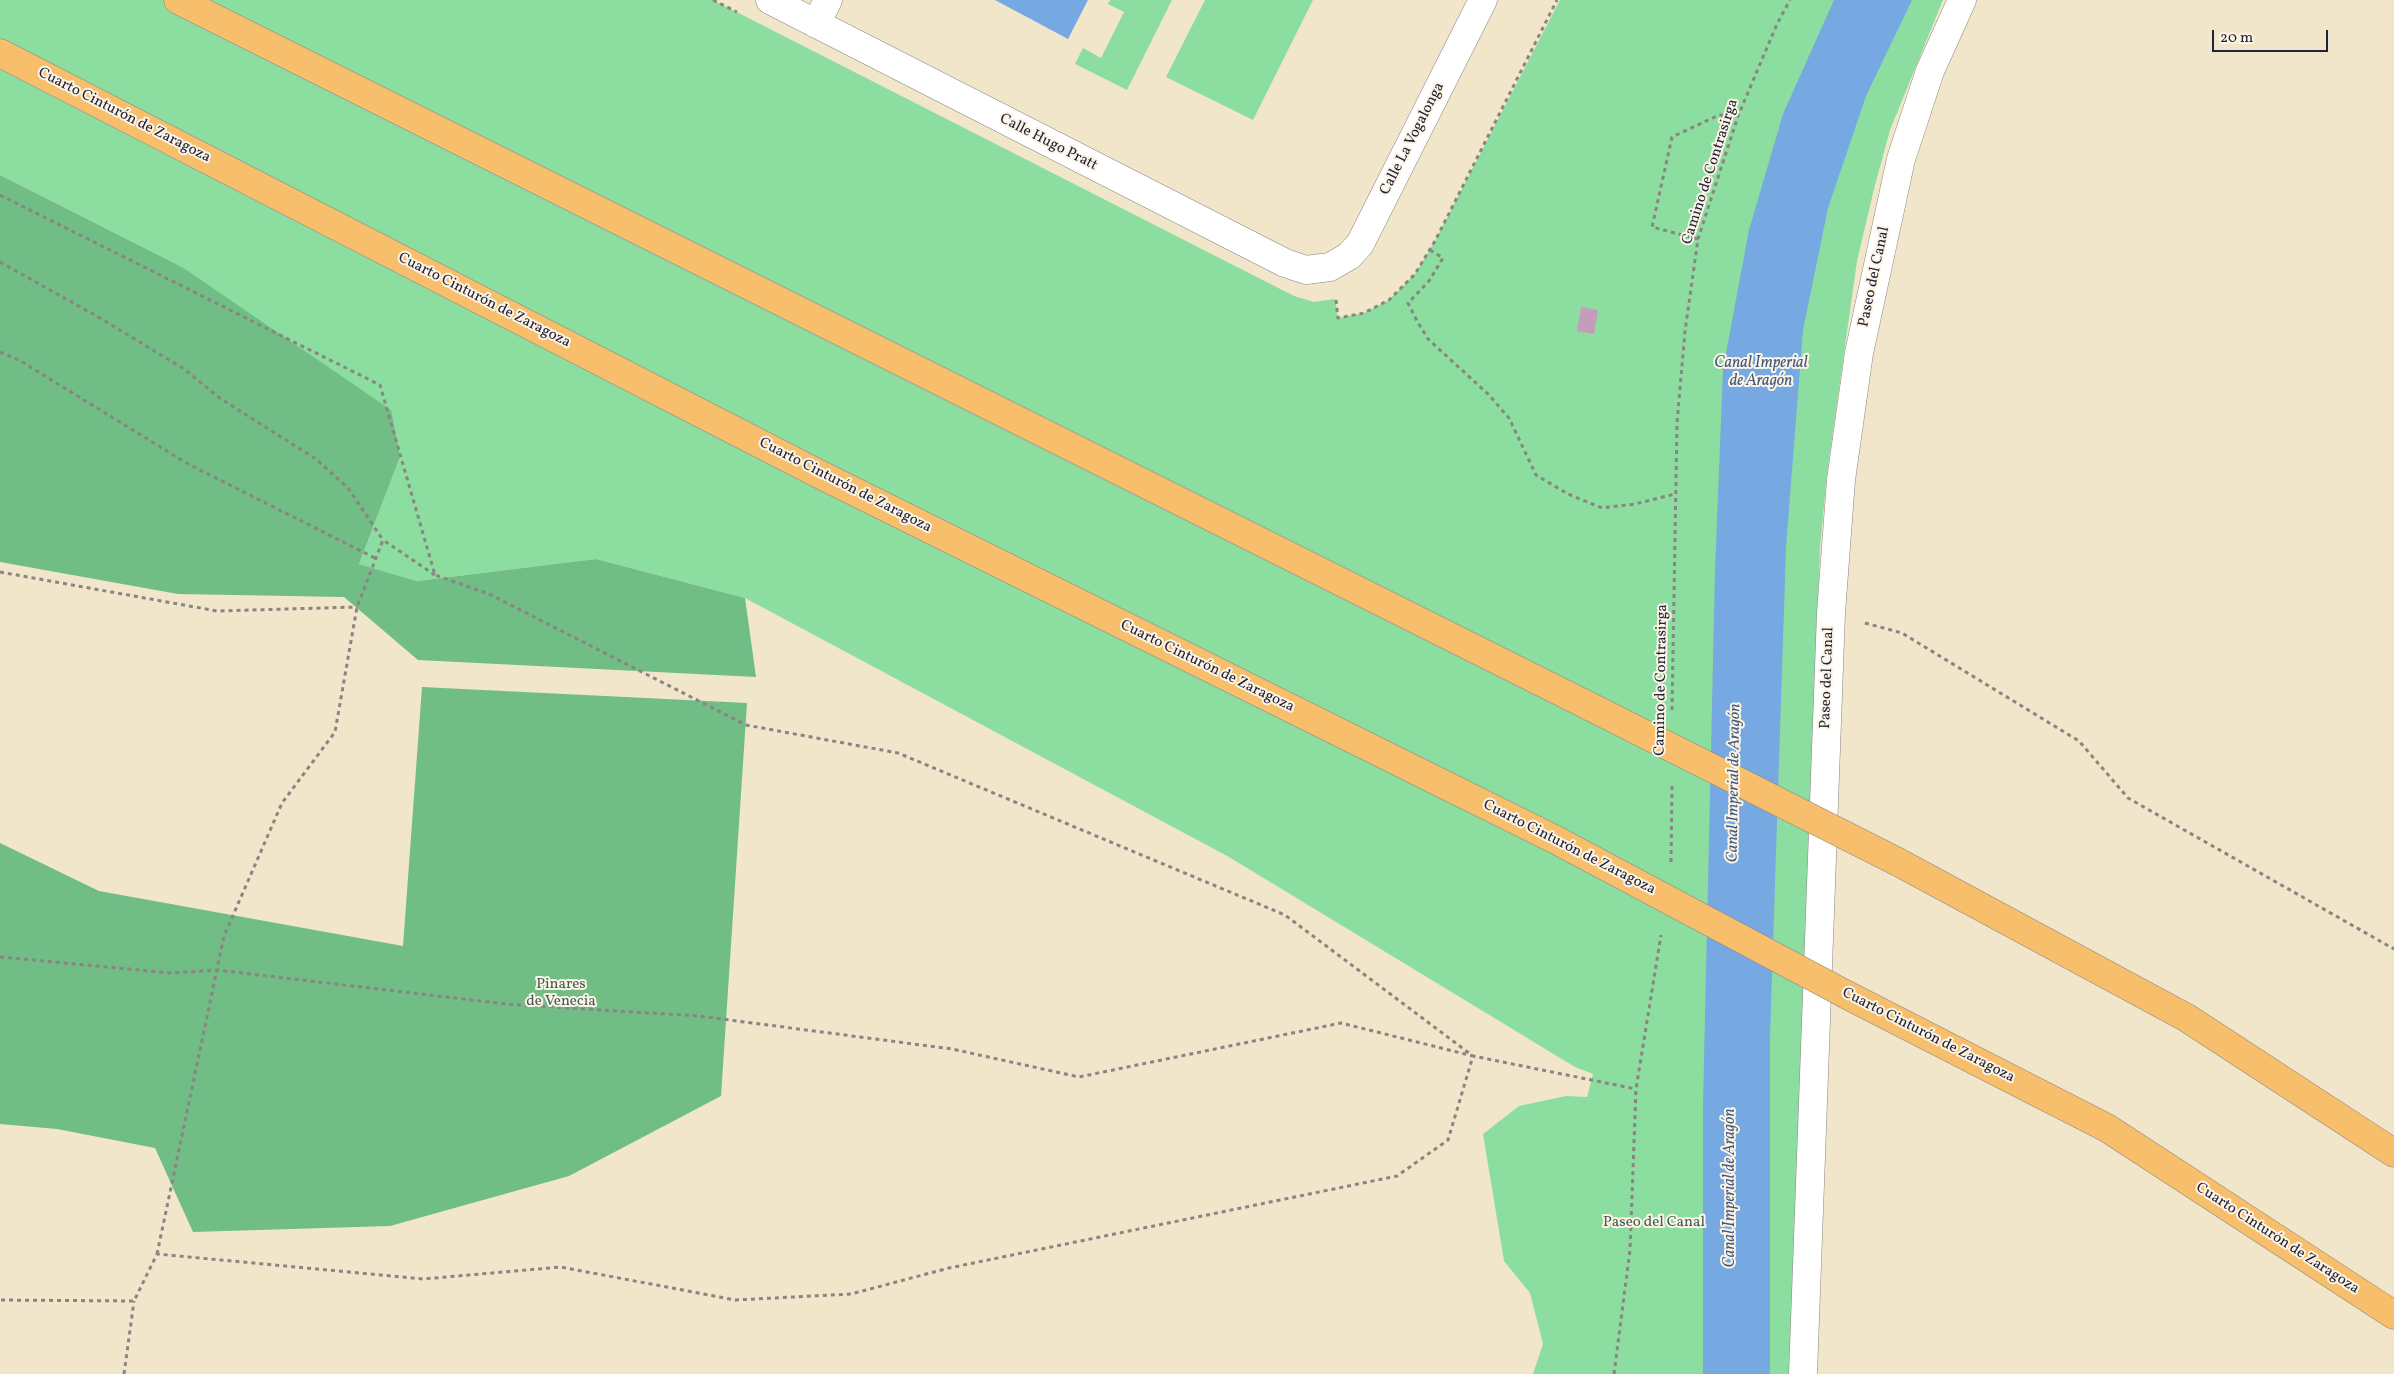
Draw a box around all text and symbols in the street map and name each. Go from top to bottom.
scale bar [2214,20,2330,52]
text: 20 m [2220,28,2253,49]
street label: Cuarto Cinturón de Zaragoza [35,65,213,167]
street label: Calle La Vogalonga [1377,80,1449,198]
street label: Camino de Contrasirga [1679,97,1743,247]
street label: Calle Hugo Pratt [996,111,1100,175]
street label: Paseo del Canal [1856,225,1894,329]
street label: Cuarto Cinturón de Zaragoza [395,250,573,352]
water label: Canal Imperial de Aragón [1714,354,1808,392]
street label: Cuarto Cinturón de Zaragoza [756,435,934,537]
street label: Camino de Contrasirga [1652,604,1672,756]
street label: Cuarto Cinturón de Zaragoza [1117,617,1297,717]
street label: Paseo del Canal [1817,627,1839,729]
water label: Canal Imperial de Aragón [1724,703,1746,863]
street label: Cuarto Cinturón de Zaragoza [1480,797,1658,899]
park label: Pinares de Venecia [526,976,596,1011]
street label: Cuarto Cinturón de Zaragoza [1839,985,2017,1087]
water label: Canal Imperial de Aragón [1721,1109,1741,1267]
street label: Cuarto Cinturón de Zaragoza [2192,1179,2362,1299]
park label: Paseo del Canal [1603,1214,1705,1232]

